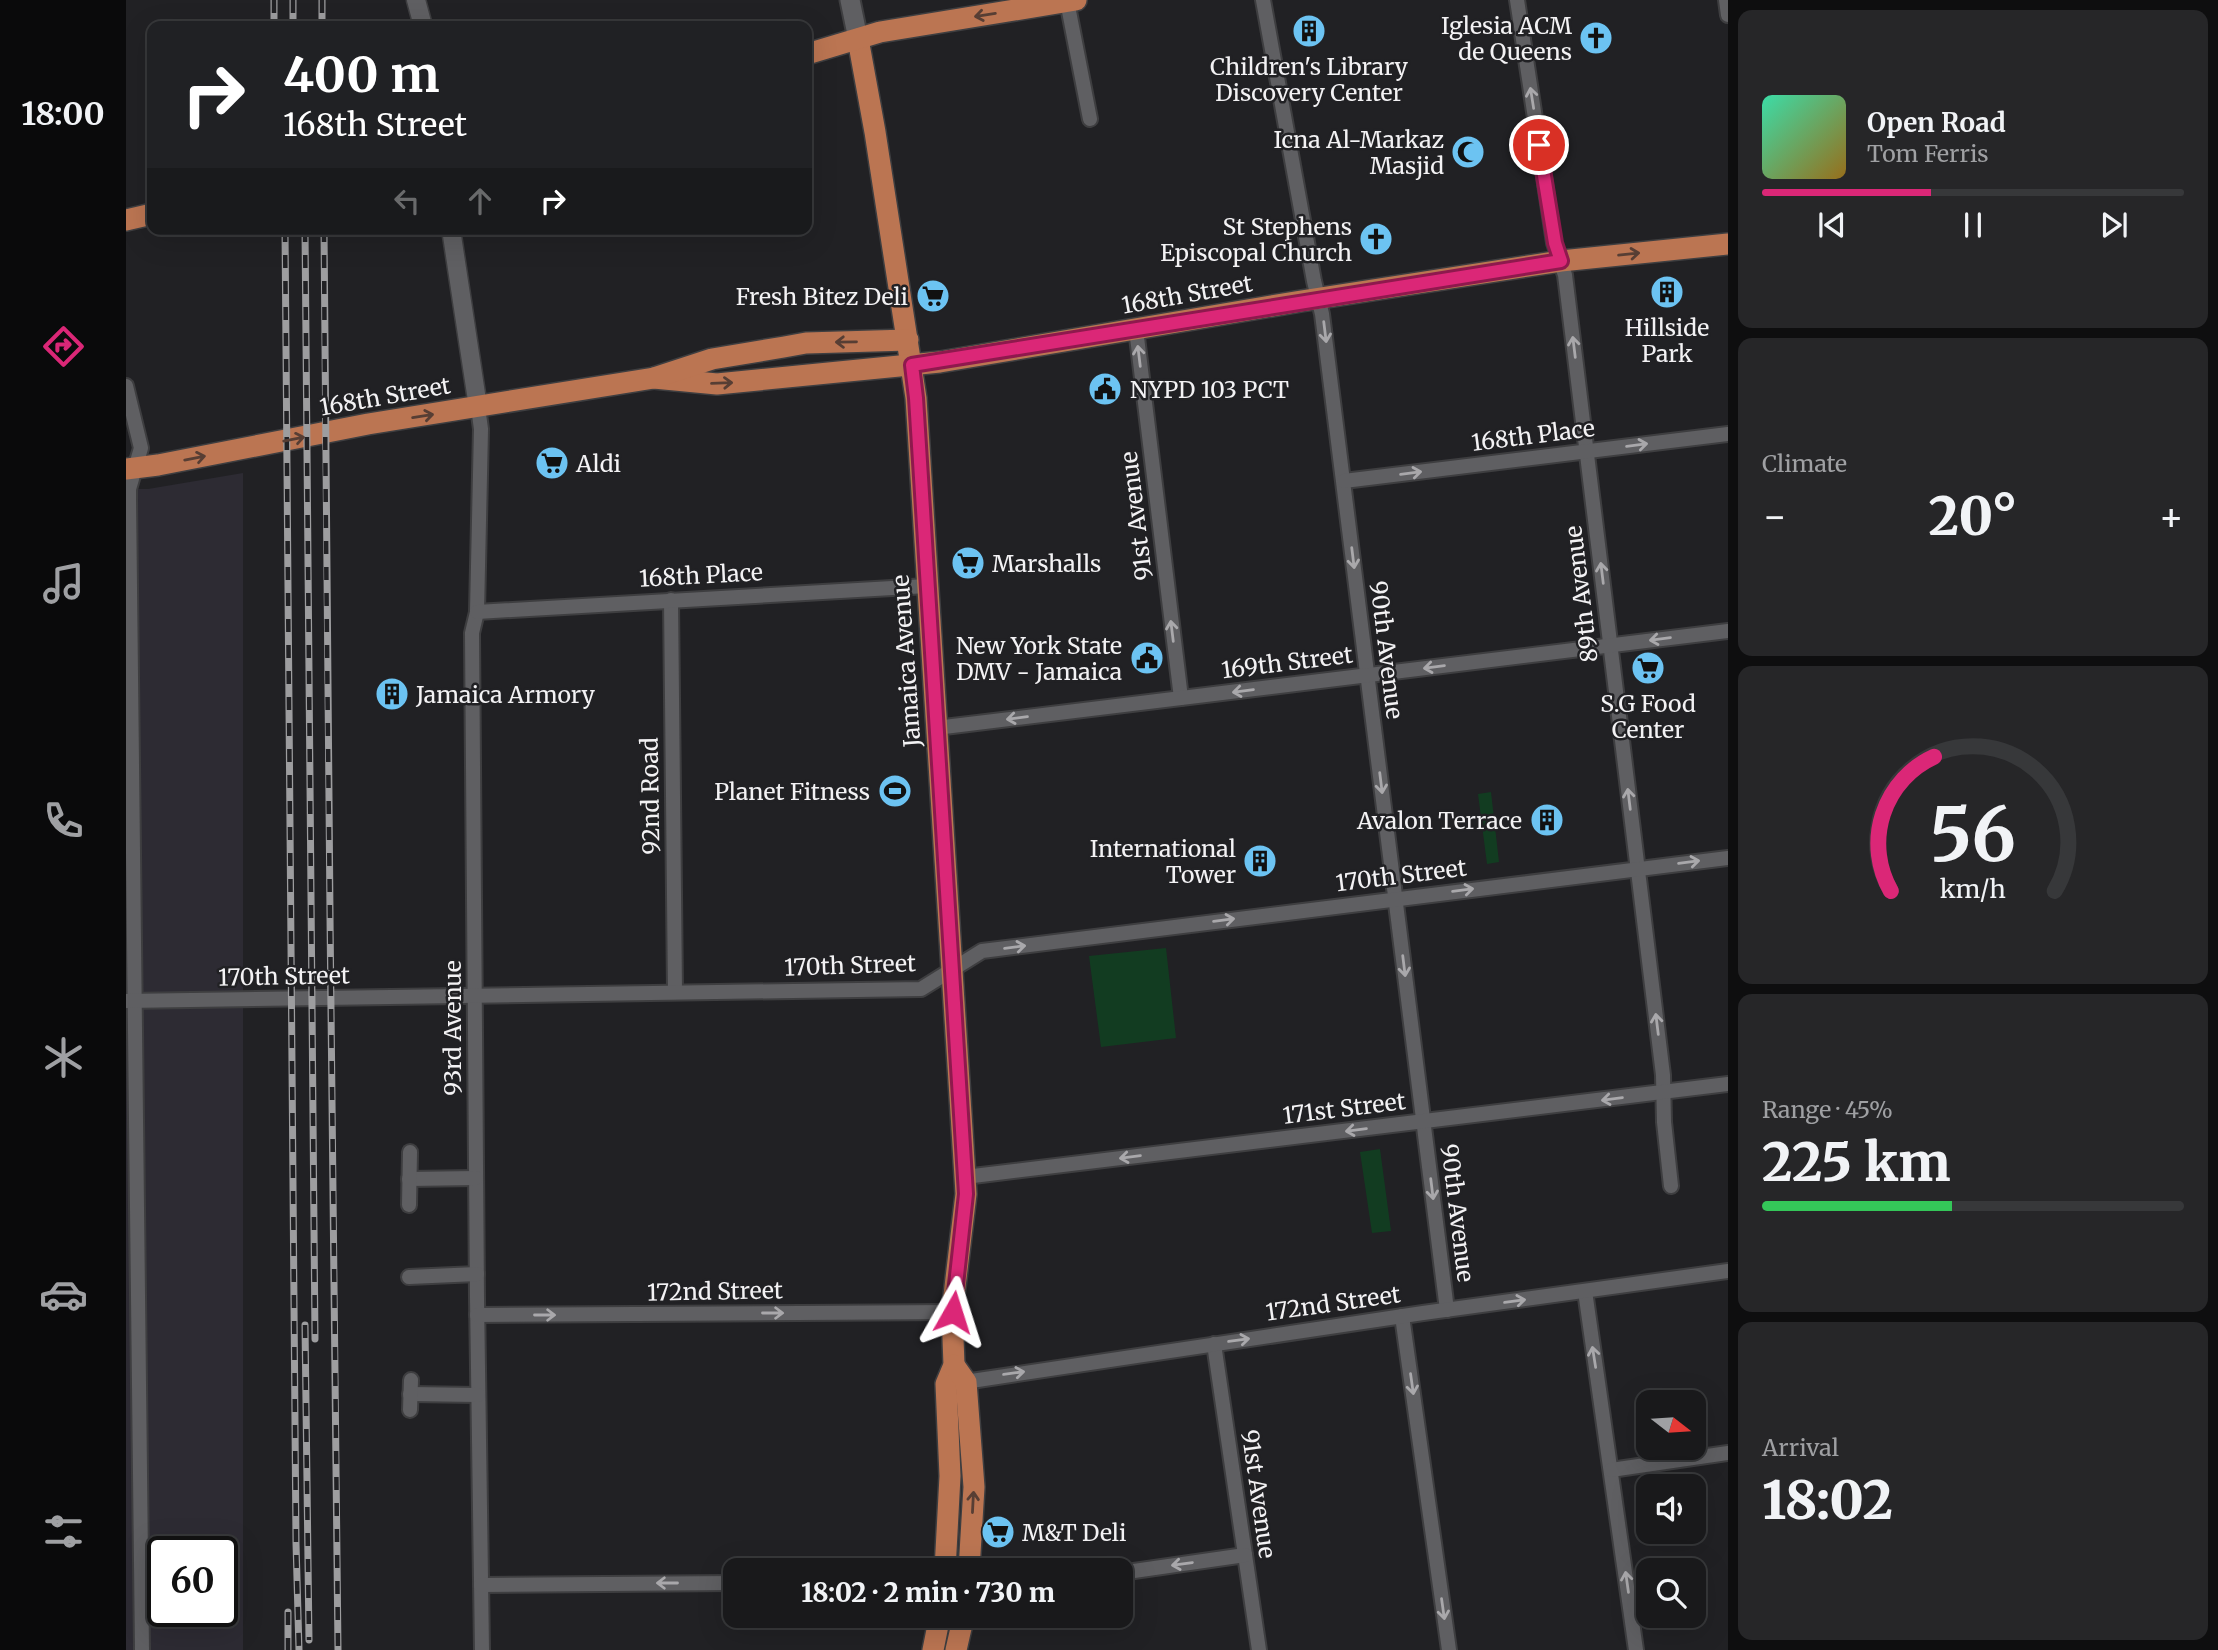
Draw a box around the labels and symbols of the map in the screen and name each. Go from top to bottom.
one-way arrow [974,9,996,22]
place label: Iglesia ACM de Queens [1441,11,1572,66]
building icon: Children's Library Discovery Center [1290,12,1328,50]
church icon: Iglesia ACM de Queens [1577,19,1615,57]
place label: Children's Library Discovery Center [1210,52,1409,107]
one-way arrow [1525,87,1538,110]
pin [1509,115,1569,175]
place label: Icna Al-Markaz Masjid [1273,125,1444,180]
mosque icon: Icna Al-Markaz Masjid [1449,133,1487,171]
place label: St Stephens Episcopal Church [1160,212,1352,267]
church icon: St Stephens Episcopal Church [1357,220,1395,258]
one-way arrow [1617,247,1640,260]
street label: 168th Street [1119,268,1255,320]
building icon: Hillside Park [1648,273,1686,311]
supermarket icon: Fresh Bitez Deli [914,277,952,315]
place label: Fresh Bitez Deli [736,282,908,311]
place label: Hillside Park [1625,313,1709,368]
one-way arrow [1318,320,1331,343]
one-way arrow [834,335,857,349]
one-way arrow [1568,336,1581,359]
one-way arrow [1132,345,1145,368]
street label: 168th Street [317,370,453,422]
public building icon: NYPD 103 PCT [1086,370,1124,408]
place label: NYPD 103 PCT [1130,375,1289,404]
one-way arrow [710,377,733,390]
one-way arrow [411,409,434,422]
street label: 168th Place [1470,413,1596,457]
one-way arrow [282,431,305,445]
one-way arrow [1625,439,1648,452]
supermarket icon: Aldi [533,444,571,482]
place label: Aldi [575,449,621,478]
street label: 91st Avenue [1114,450,1158,582]
one-way arrow [183,451,206,464]
one-way arrow [1399,466,1422,479]
street label: 89th Avenue [1558,524,1604,664]
supermarket icon: Marshalls [949,544,987,582]
one-way arrow [1346,546,1359,568]
place label: Marshalls [992,549,1101,578]
street label: 168th Place [638,557,764,593]
one-way arrow [1595,562,1608,585]
street label: Jamaica Avenue [886,574,927,749]
street label: 90th Avenue [1364,579,1410,721]
one-way arrow [1166,620,1179,642]
place label: New York State DMV - Jamaica [956,631,1122,686]
one-way arrow [1649,633,1672,646]
public building icon: New York State DMV - Jamaica [1128,639,1166,677]
street label: 169th Street [1220,640,1354,684]
supermarket icon: S.G Food Center [1629,649,1667,687]
one-way arrow [1424,661,1446,674]
building icon: Jamaica Armory [373,675,411,713]
place label: Jamaica Armory [415,680,596,709]
one-way arrow [1232,684,1255,697]
place label: S.G Food Center [1600,689,1696,744]
one-way arrow [1006,711,1029,724]
street label: 92nd Road [634,737,666,855]
one-way arrow [1375,771,1388,794]
sports icon: Planet Fitness [876,772,914,810]
place label: Planet Fitness [714,777,870,806]
one-way arrow [1623,788,1636,810]
building icon: Avalon Terrace [1528,801,1566,839]
place label: Avalon Terrace [1356,806,1522,835]
place label: International Tower [1090,834,1236,889]
building icon: International Tower [1241,842,1279,880]
street label: 170th Street [1334,853,1468,897]
one-way arrow [1677,856,1700,869]
one-way arrow [1452,884,1474,897]
one-way arrow [1212,914,1234,927]
one-way arrow [1003,940,1026,953]
street label: 170th Street [784,948,916,982]
one-way arrow [1398,954,1411,977]
street label: 170th Street [218,960,350,992]
street label: 93rd Avenue [438,960,467,1096]
one-way arrow [1650,1014,1663,1036]
street label: 171st Street [1281,1086,1407,1130]
one-way arrow [1601,1092,1623,1105]
one-way arrow [1345,1123,1368,1136]
street label: 90th Avenue [1435,1142,1481,1284]
one-way arrow [1119,1150,1142,1163]
one-way arrow [1426,1177,1439,1200]
street label: 172nd Street [647,1275,783,1307]
position arrow [916,1275,990,1349]
street label: 172nd Street [1264,1279,1402,1327]
one-way arrow [1503,1294,1526,1307]
one-way arrow [761,1306,784,1320]
one-way arrow [534,1308,557,1322]
one-way arrow [1227,1334,1250,1347]
one-way arrow [1588,1346,1601,1369]
one-way arrow [1002,1366,1024,1379]
one-way arrow [1405,1372,1418,1395]
north arrow [1636,1390,1706,1460]
street label: 91st Avenue [1236,1428,1282,1560]
one-way arrow [967,1491,980,1513]
supermarket icon: M&T Deli [979,1513,1017,1551]
place label: M&T Deli [1022,1518,1126,1547]
speed limit sign: 60 [147,1536,238,1627]
one-way arrow [1171,1558,1194,1571]
one-way arrow [1620,1572,1633,1594]
one-way arrow [656,1576,679,1590]
one-way arrow [1437,1597,1450,1620]

